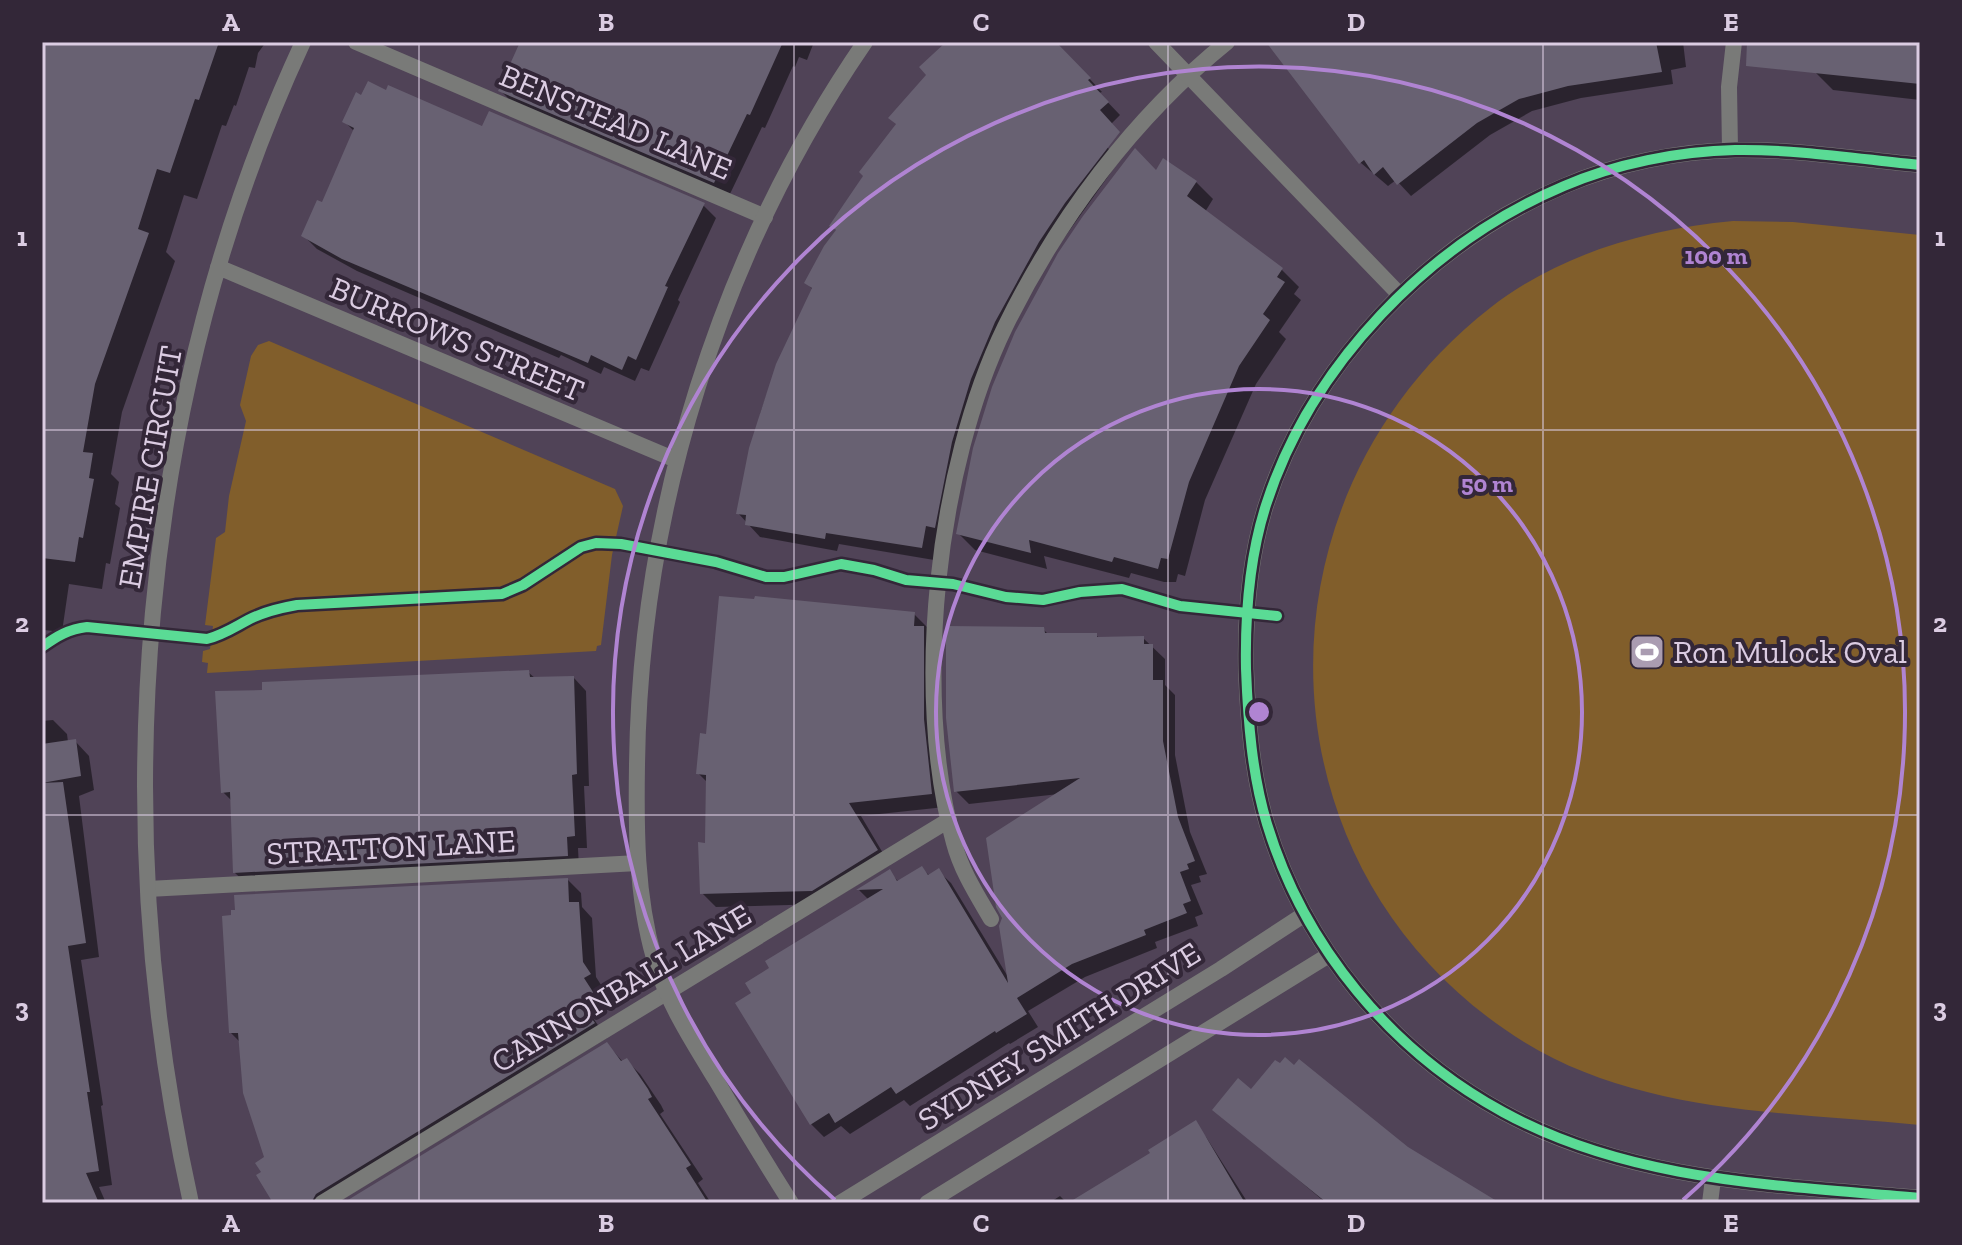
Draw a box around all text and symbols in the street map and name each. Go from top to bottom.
text: A [222,6,240,38]
text: B [598,6,614,38]
text: C [973,6,989,38]
text: D [1347,6,1365,38]
text: E [1723,6,1739,38]
street label: BENSTEAD LANE [494,56,738,188]
text: 1 [17,221,28,253]
text: 1 [1935,221,1946,253]
text: 100 m [1685,241,1747,270]
street label: BURROWS STREET [324,268,590,410]
street label: EMPIRE CIRCUIT [110,343,190,591]
text: 50 m [1461,469,1513,498]
text: 2 [15,607,29,639]
text: 2 [1933,607,1947,639]
sports icon: Ron Mulock Oval [1628,633,1666,671]
place label: Ron Mulock Oval [1673,633,1907,671]
centre of rings [1245,698,1273,726]
street label: STRATTON LANE [265,821,517,873]
street label: CANNONBALL LANE [484,895,758,1081]
street label: SYDNEY SMITH DRIVE [911,934,1207,1138]
text: 3 [15,992,29,1024]
text: 3 [1933,992,1947,1024]
text: A [222,1207,240,1239]
text: B [598,1207,614,1239]
text: C [973,1207,989,1239]
text: D [1347,1207,1365,1239]
text: E [1723,1207,1739,1239]

